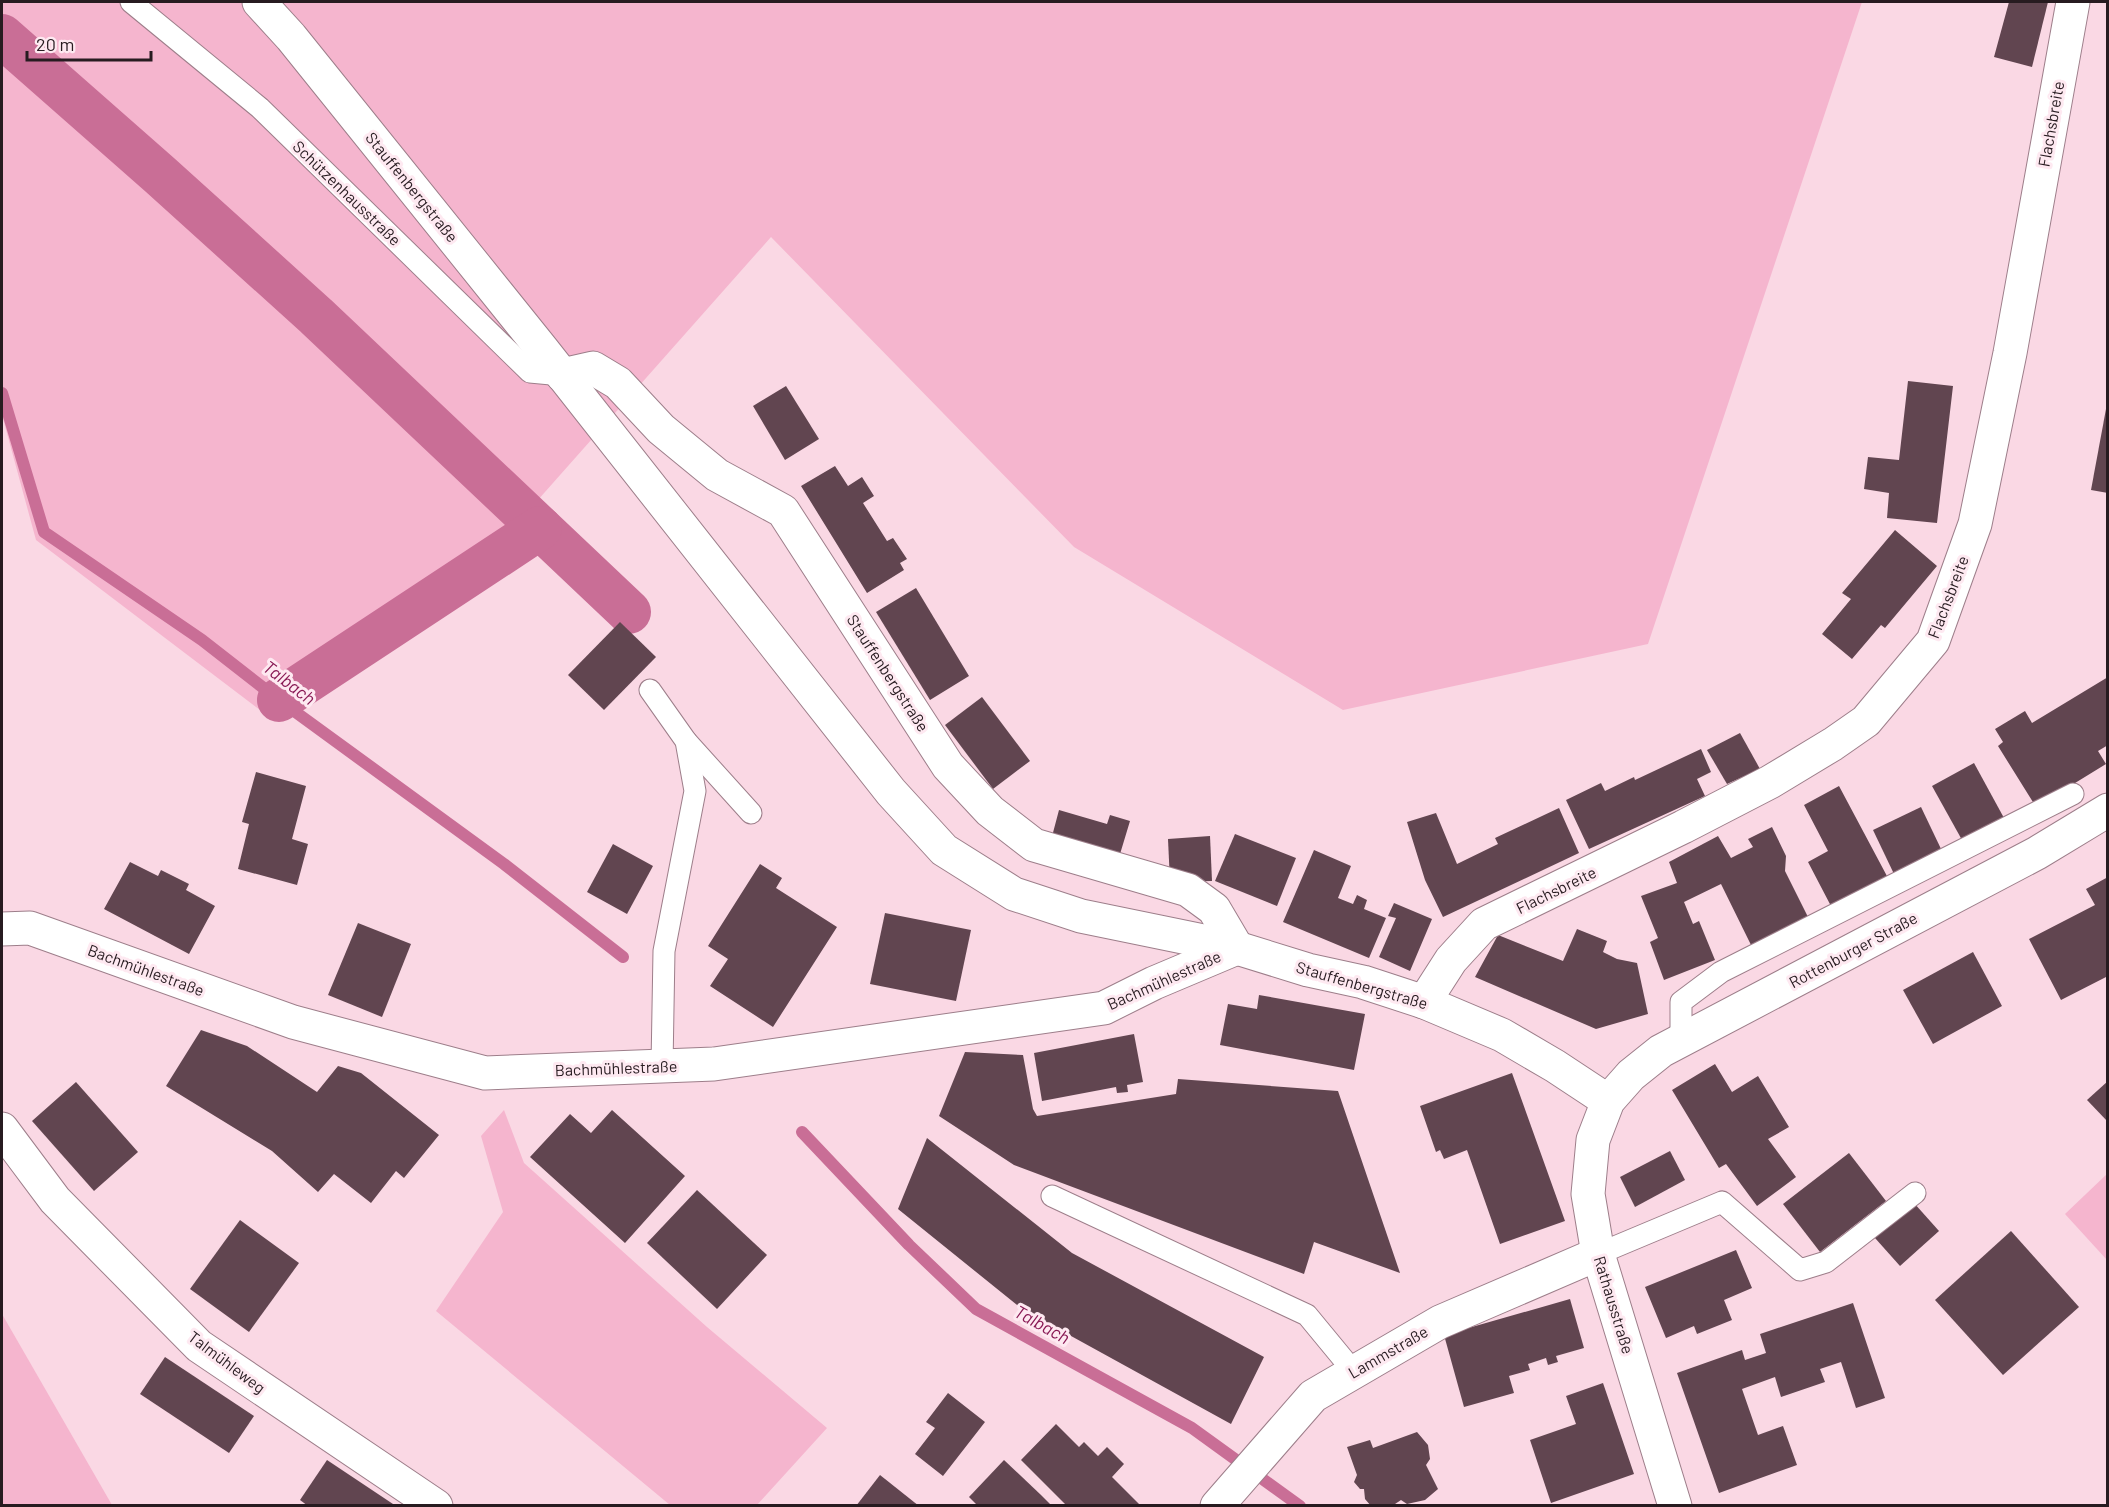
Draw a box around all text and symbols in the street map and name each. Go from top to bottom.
scale bar [27,24,152,62]
text: 20 m [36,33,74,55]
street label: Flachsbreite [2034,80,2067,168]
street label: Stauffenbergstraße [362,128,463,245]
street label: Schützenhausstraße [289,136,405,249]
street label: Flachsbreite [1923,553,1972,641]
street label: Stauffenbergstraße [843,611,933,735]
water label: Talbach [259,655,320,709]
street label: Flachsbreite [1513,862,1599,917]
street label: Rottenburger Straße [1785,908,1920,991]
street label: Bachmühlestraße [85,940,207,999]
street label: Bachmühlestraße [1104,946,1224,1013]
street label: Stauffenbergstraße [1294,957,1430,1012]
street label: Bachmühlestraße [554,1056,678,1079]
street label: Rathausstraße [1591,1254,1638,1356]
water label: Talbach [1011,1300,1074,1348]
street label: Lammstraße [1345,1321,1431,1382]
street label: Talmühleweg [185,1326,270,1397]

